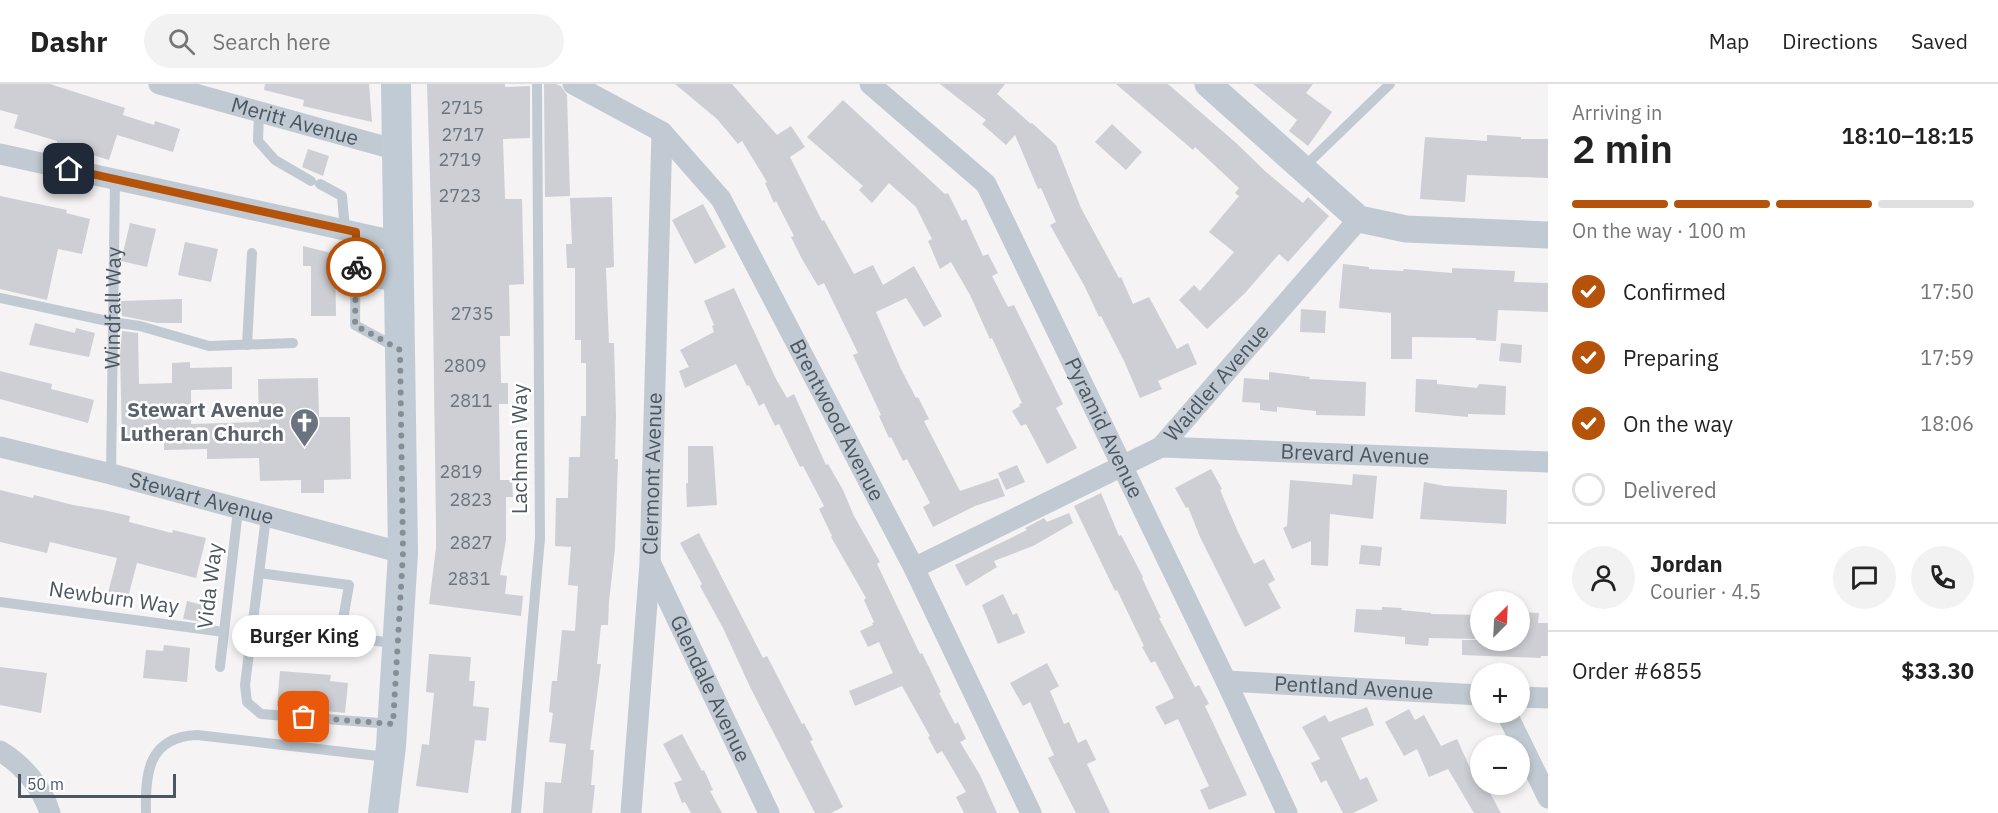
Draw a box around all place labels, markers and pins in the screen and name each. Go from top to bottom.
pin [43,143,94,194]
place label: Stewart Avenue Lutheran Church [120,395,284,447]
church icon: Stewart Avenue Lutheran Church [289,406,321,448]
callout: Burger King [232,615,376,657]
pin [278,691,329,742]

